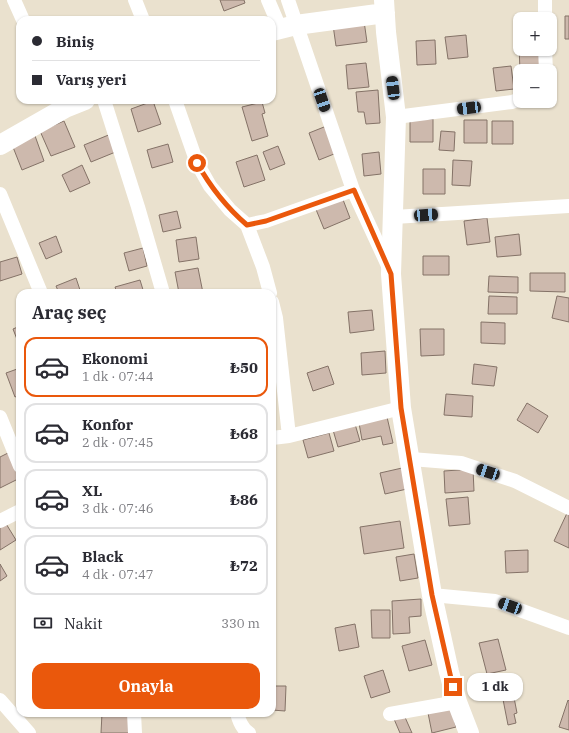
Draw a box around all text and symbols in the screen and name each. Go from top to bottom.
map controls [513,12,557,108]
button: + [513,12,557,56]
text: Biniş [56,32,94,51]
button: − [513,64,557,108]
text: Varış yeri [56,70,127,89]
car [386,75,400,101]
car [312,87,332,113]
car [456,101,482,115]
route start [188,154,206,172]
car [414,208,438,222]
text: Araç seç [32,301,107,324]
icon: car [34,349,70,385]
text: Ekonomi [82,349,148,368]
text: ₺50 [230,358,258,377]
text: 1 dk · 07:44 [82,368,154,385]
icon: car [34,415,70,451]
text: Konfor [82,415,133,434]
text: ₺68 [230,424,258,443]
text: 2 dk · 07:45 [82,434,154,451]
car [475,463,501,481]
icon: car [34,481,70,517]
text: XL [82,481,102,500]
text: ₺86 [230,490,258,509]
text: 3 dk · 07:46 [82,500,154,517]
icon: car [34,547,70,583]
text: Black [82,547,123,566]
text: ₺72 [230,556,258,575]
text: 4 dk · 07:47 [82,566,154,583]
car [497,596,523,616]
icon: cash [32,612,54,634]
text: Nakit [64,614,103,633]
text: 330 m [221,615,260,632]
button: Onayla [32,663,260,709]
callout: 1 dk [467,673,523,701]
route end [444,678,462,696]
text: 1 dk [481,678,509,695]

